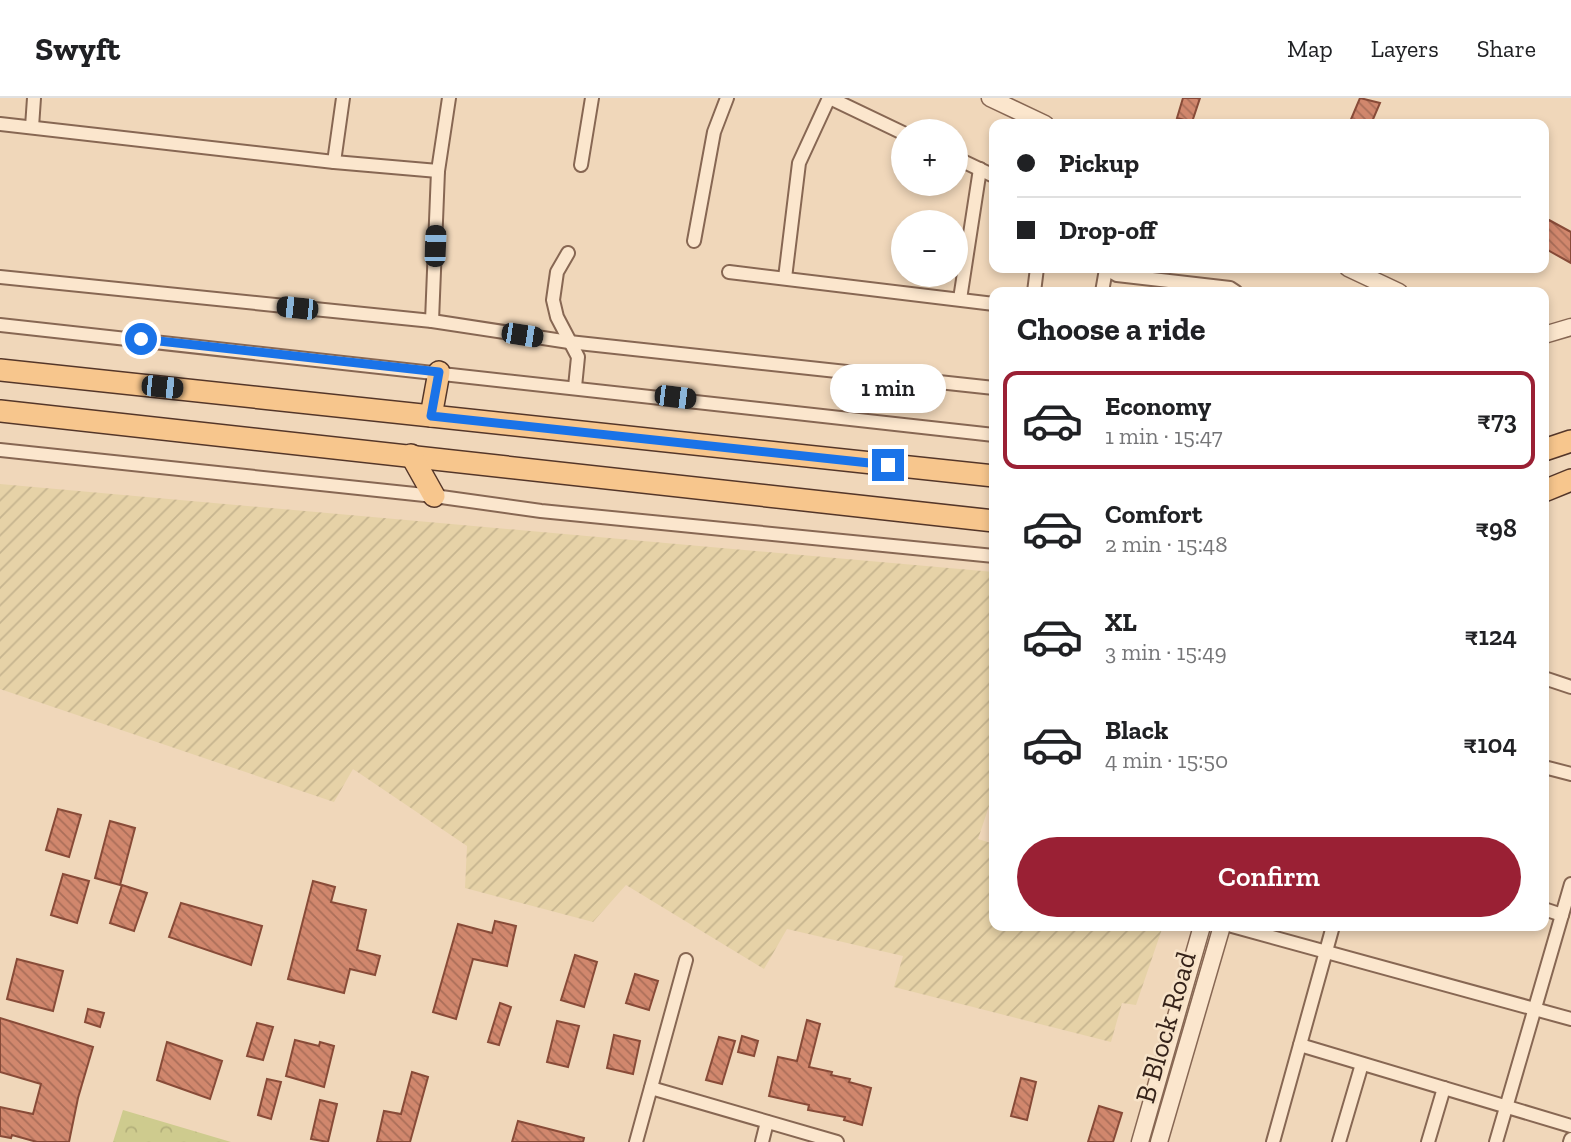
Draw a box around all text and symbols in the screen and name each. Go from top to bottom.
text: Swyft [35,29,120,68]
text: Map [1287,34,1333,63]
text: Layers [1371,34,1439,63]
text: Share [1477,34,1536,63]
map controls [891,119,968,287]
button: + [891,119,968,196]
text: Pickup [1059,147,1139,179]
button: − [891,210,968,287]
text: Drop-off [1059,214,1156,246]
car [424,225,447,267]
car [276,295,319,321]
text: Choose a ride [1017,310,1205,348]
car [500,321,545,349]
route start [125,323,157,355]
callout: 1 min [830,364,946,412]
car [141,374,184,400]
text: 1 min [861,374,915,402]
car [653,384,698,410]
icon: car [1021,389,1084,452]
text: Economy [1105,390,1211,422]
text: ₹73 [1477,404,1517,436]
text: 1 min · 15:47 [1105,422,1223,450]
route end [872,449,904,481]
icon: car [1021,497,1084,560]
text: Comfort [1105,498,1202,530]
text: ₹98 [1475,512,1517,544]
text: 2 min · 15:48 [1105,530,1228,558]
icon: car [1021,605,1084,668]
text: XL [1105,606,1137,638]
text: ₹124 [1464,620,1517,652]
text: 3 min · 15:49 [1105,638,1227,666]
icon: car [1021,713,1084,776]
text: Black [1105,714,1168,746]
text: ₹104 [1463,728,1517,760]
text: 4 min · 15:50 [1105,746,1228,774]
button: Confirm [1017,837,1521,917]
street label: B Block Road [1128,948,1203,1107]

